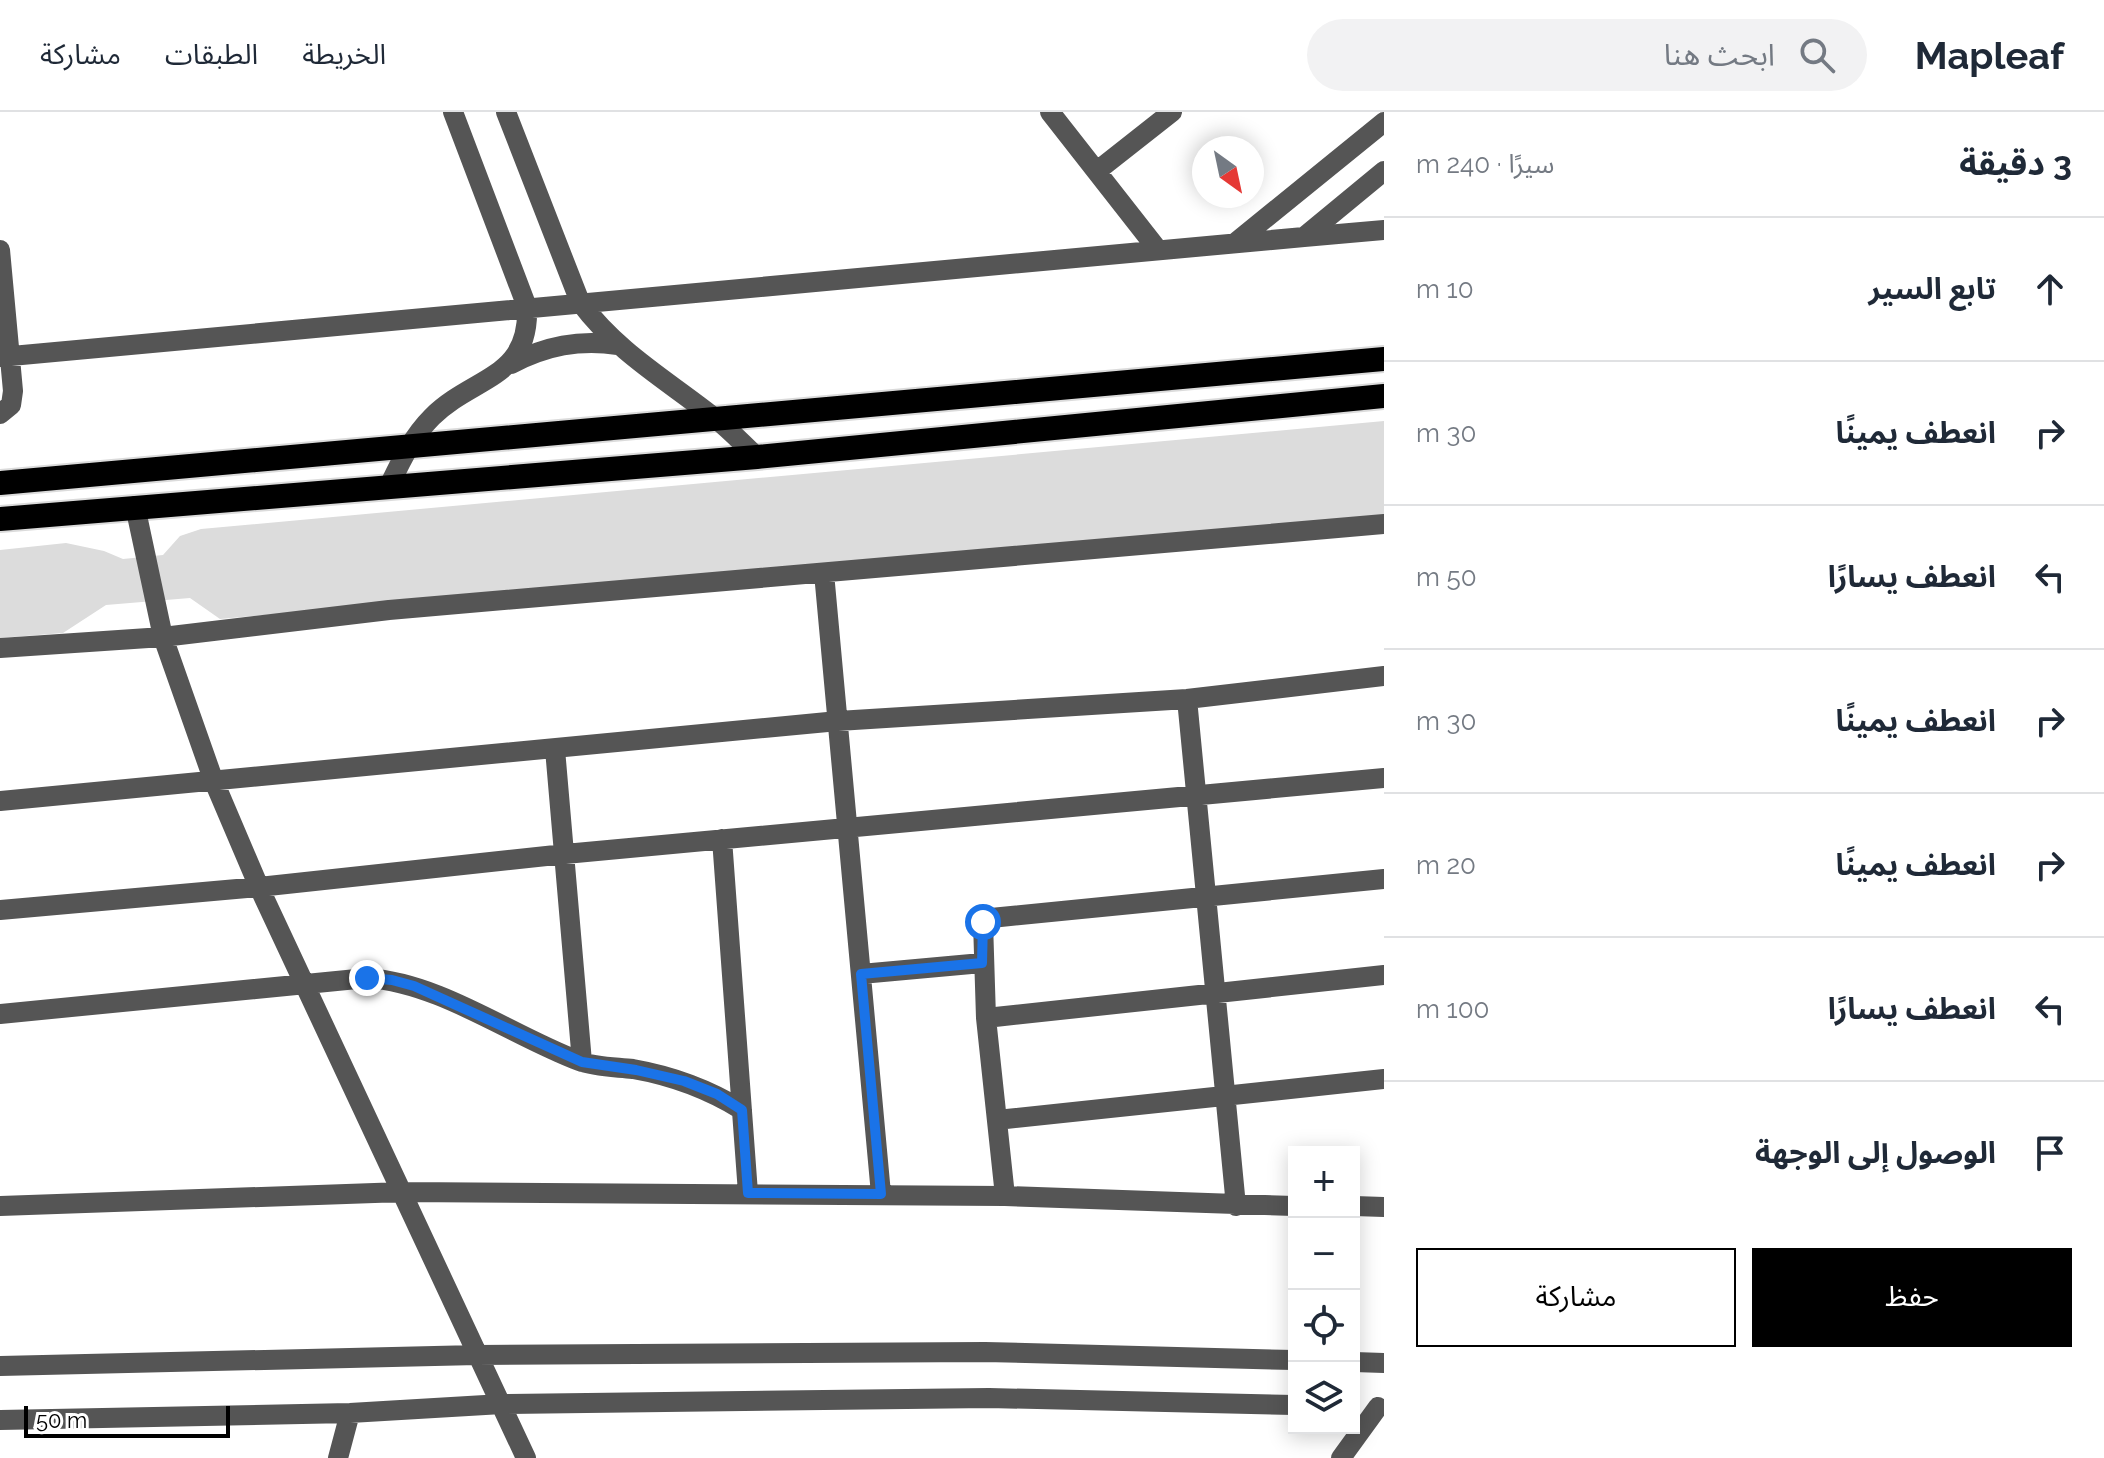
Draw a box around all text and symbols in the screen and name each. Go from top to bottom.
search box [1307,19,1867,91]
icon: search [1795,33,1839,77]
text: Mapleaf [1915,33,2064,78]
text: ابحث هنا [1664,37,1775,72]
text: مشاركة [40,38,121,71]
text: الطبقات [165,38,258,71]
text: الخريطة [302,38,386,71]
north arrow [1192,136,1264,208]
text: 3 دقيقة [1959,143,2072,183]
text: سيرًا · 240 m [1416,149,1554,179]
icon: ahead [2028,267,2072,311]
text: تابع السير [1868,271,1996,306]
text: 10 m [1416,274,1474,304]
icon: right [2028,411,2072,455]
text: انعطف يمينًا [1835,415,1996,450]
text: 30 m [1416,418,1476,448]
icon: left [2028,555,2072,599]
text: انعطف يسارًا [1828,559,1996,594]
text: 50 m [1416,562,1477,592]
icon: right [2028,699,2072,743]
text: انعطف يمينًا [1835,703,1996,738]
text: 30 m [1416,706,1476,736]
icon: right [2028,843,2072,887]
text: انعطف يمينًا [1835,847,1996,882]
text: 20 m [1416,850,1476,880]
route start [965,904,1001,940]
route end [349,960,385,996]
icon: left [2028,987,2072,1031]
text: انعطف يسارًا [1828,991,1996,1026]
text: 100 m [1416,994,1490,1024]
icon: arrive [2028,1131,2072,1175]
text: الوصول إلى الوجهة [1755,1135,1996,1170]
map controls [1288,1146,1360,1434]
button: + [1288,1146,1360,1218]
button: − [1288,1218,1360,1290]
button: مشاركة [1416,1248,1736,1347]
button: حفظ [1752,1248,2072,1347]
button: locate [1288,1290,1360,1362]
button: layers [1288,1362,1360,1434]
scale bar [24,1402,230,1438]
text: 50 m [36,1407,87,1433]

